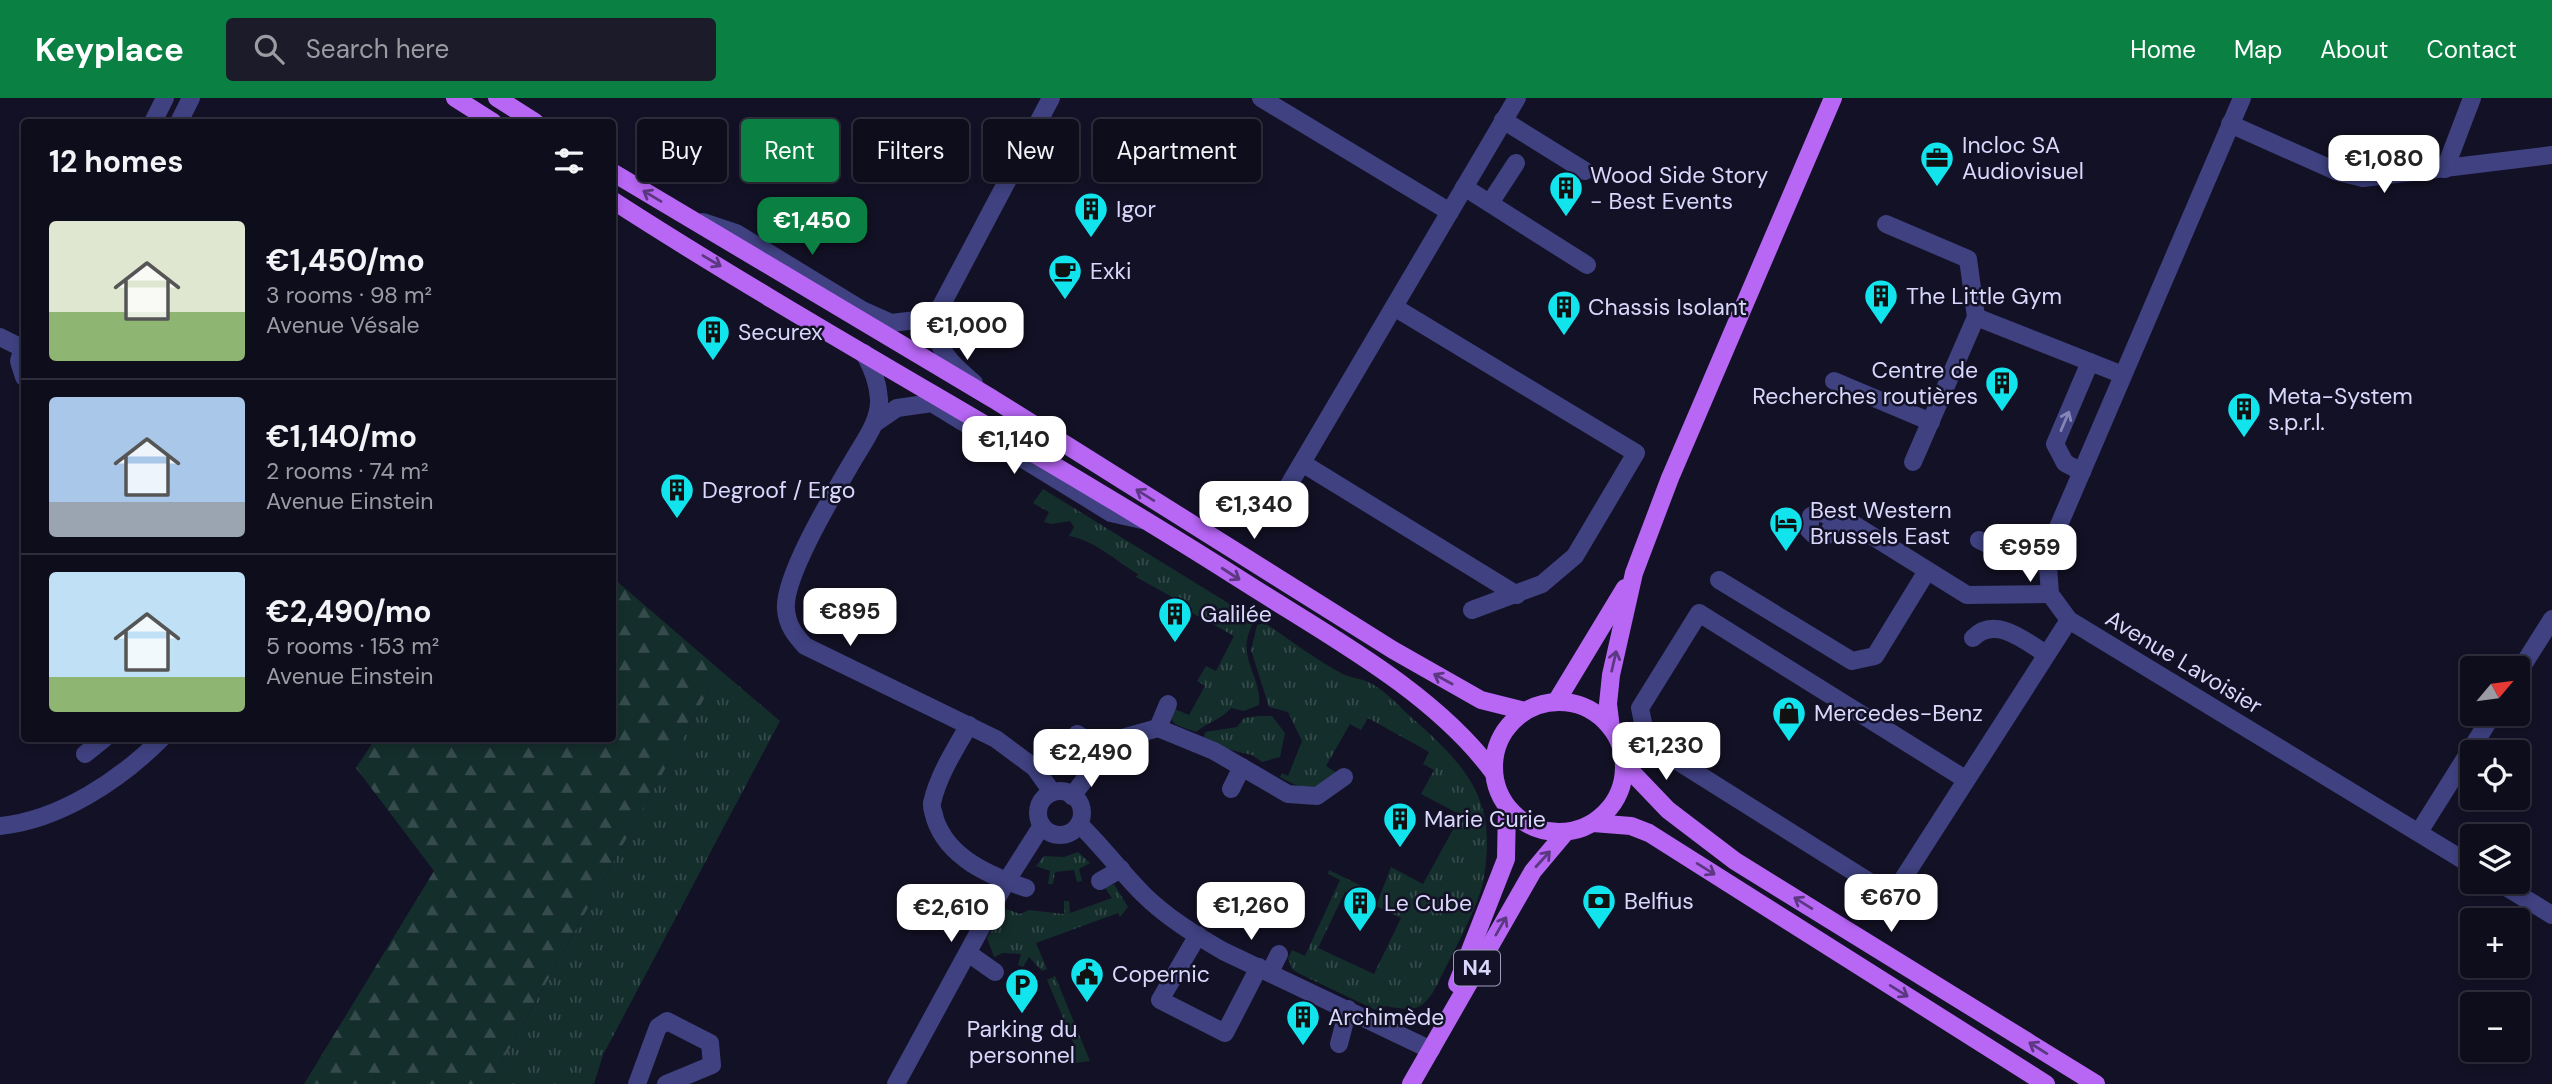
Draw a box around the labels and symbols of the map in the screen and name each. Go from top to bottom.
place label: Incloc SA Audiovisuel [1962,130,2084,186]
pin: €1,080 [2327,136,2441,195]
office icon: Incloc SA Audiovisuel [1918,139,1956,188]
place label: Wood Side Story - Best Events [1590,160,1769,216]
building icon: Wood Side Story - Best Events [1547,169,1585,218]
one-way arrow [643,189,662,204]
building icon: Igor [1072,190,1110,239]
place label: Igor [1116,194,1156,224]
pin: €1,450 [755,198,869,257]
cafe icon: Exki [1046,252,1084,301]
one-way arrow [702,254,722,268]
place label: Exki [1090,256,1132,286]
building icon: The Little Gym [1862,277,1900,326]
place label: The Little Gym [1906,281,2062,311]
building icon: Chassis Isolant [1545,288,1583,337]
place label: Chassis Isolant [1588,292,1747,322]
pin: €1,000 [910,302,1024,362]
building icon: Securex [694,313,732,362]
place label: Securex [738,317,823,347]
place label: Centre de Recherches routières [1752,355,1978,411]
building icon: Centre de Recherches routières [1983,364,2021,413]
place label: Meta-System s.p.r.l. [2268,381,2413,437]
building icon: Meta-System s.p.r.l. [2225,390,2263,439]
one-way arrow [2059,411,2072,433]
pin: €1,140 [957,416,1071,476]
building icon: Degroof / Ergo [658,471,696,520]
place label: Degroof / Ergo [702,475,855,505]
pin: €1,340 [1197,482,1311,541]
one-way arrow [1136,488,1156,502]
place label: Best Western Brussels East [1810,495,1952,551]
hotel icon: Best Western Brussels East [1767,504,1805,553]
pin: €959 [1989,524,2071,584]
one-way arrow [1221,567,1241,581]
pin: €895 [809,588,891,648]
building icon: Galilée [1156,595,1194,644]
place label: Galilée [1200,599,1272,629]
street label: Avenue Lavoisier [2100,603,2268,721]
one-way arrow [1608,650,1621,672]
north arrow [2460,656,2530,726]
one-way arrow [1434,672,1454,686]
shop icon: Mercedes-Benz [1770,694,1808,743]
place label: Mercedes-Benz [1814,698,1983,728]
pin: €1,230 [1609,722,1723,782]
pin: €2,490 [1034,730,1148,789]
building icon: Marie Curie [1381,800,1419,849]
place label: Marie Curie [1424,804,1546,834]
one-way arrow [1535,850,1551,868]
one-way arrow [1696,863,1716,877]
pin: €670 [1850,874,1932,934]
pin: €1,260 [1194,882,1308,942]
bank icon: Belfius [1580,882,1618,931]
pin: €2,610 [894,884,1008,944]
building icon: Le Cube [1341,884,1379,933]
place label: Belfius [1624,886,1694,916]
place label: Le Cube [1384,888,1472,918]
one-way arrow [1794,895,1814,909]
one-way arrow [1494,917,1508,937]
road number: N4 [1454,950,1500,986]
public building icon: Copernic [1068,955,1106,1004]
place label: Copernic [1112,959,1210,989]
parking icon: Parking du personnel [1003,966,1041,1015]
one-way arrow [1888,984,1908,998]
building icon: Archimède [1284,998,1322,1047]
place label: Archimède [1328,1002,1444,1032]
place label: Parking du personnel [967,1014,1077,1070]
one-way arrow [2029,1041,2049,1055]

